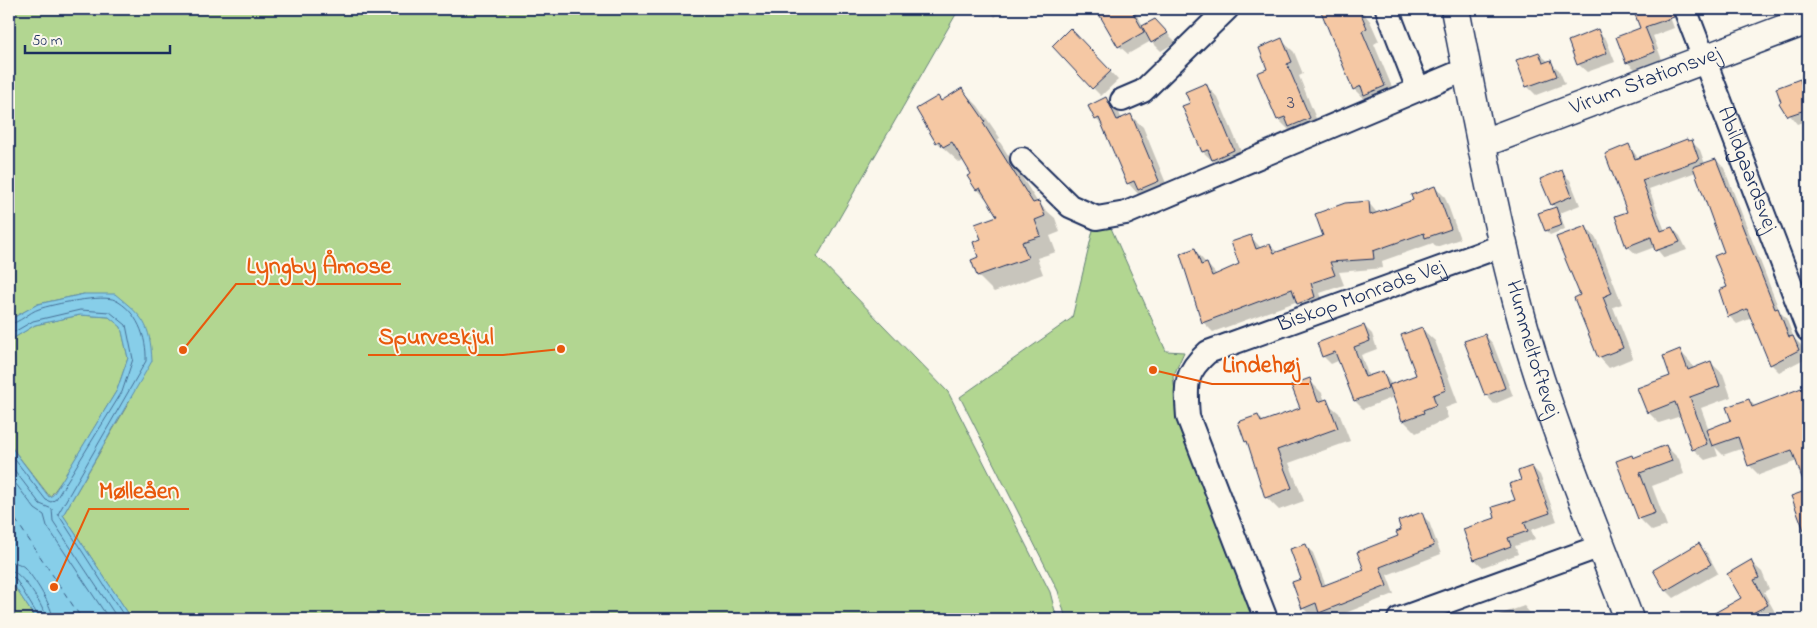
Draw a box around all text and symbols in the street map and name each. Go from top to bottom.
scale bar [25,22,170,54]
text: 50 m [32,30,63,52]
street label: Virum Stationsvej [1565,38,1726,125]
house number: 3 [1287,89,1295,118]
street label: Abildgaardsvej [1708,102,1785,238]
callout: Lyngby Åmose [236,245,401,284]
text: Lyngby Åmose [247,249,393,286]
street label: Biskop Monrads Vej [1271,251,1450,342]
street label: Hummeltoftevej [1496,277,1568,423]
callout: Spurveskjul [368,316,503,355]
text: Spurveskjul [378,321,494,356]
callout: Lindehøj [1212,345,1309,384]
text: Lindehøj [1222,349,1301,384]
callout: Mølleåen [89,470,189,509]
text: Mølleåen [99,475,180,510]

